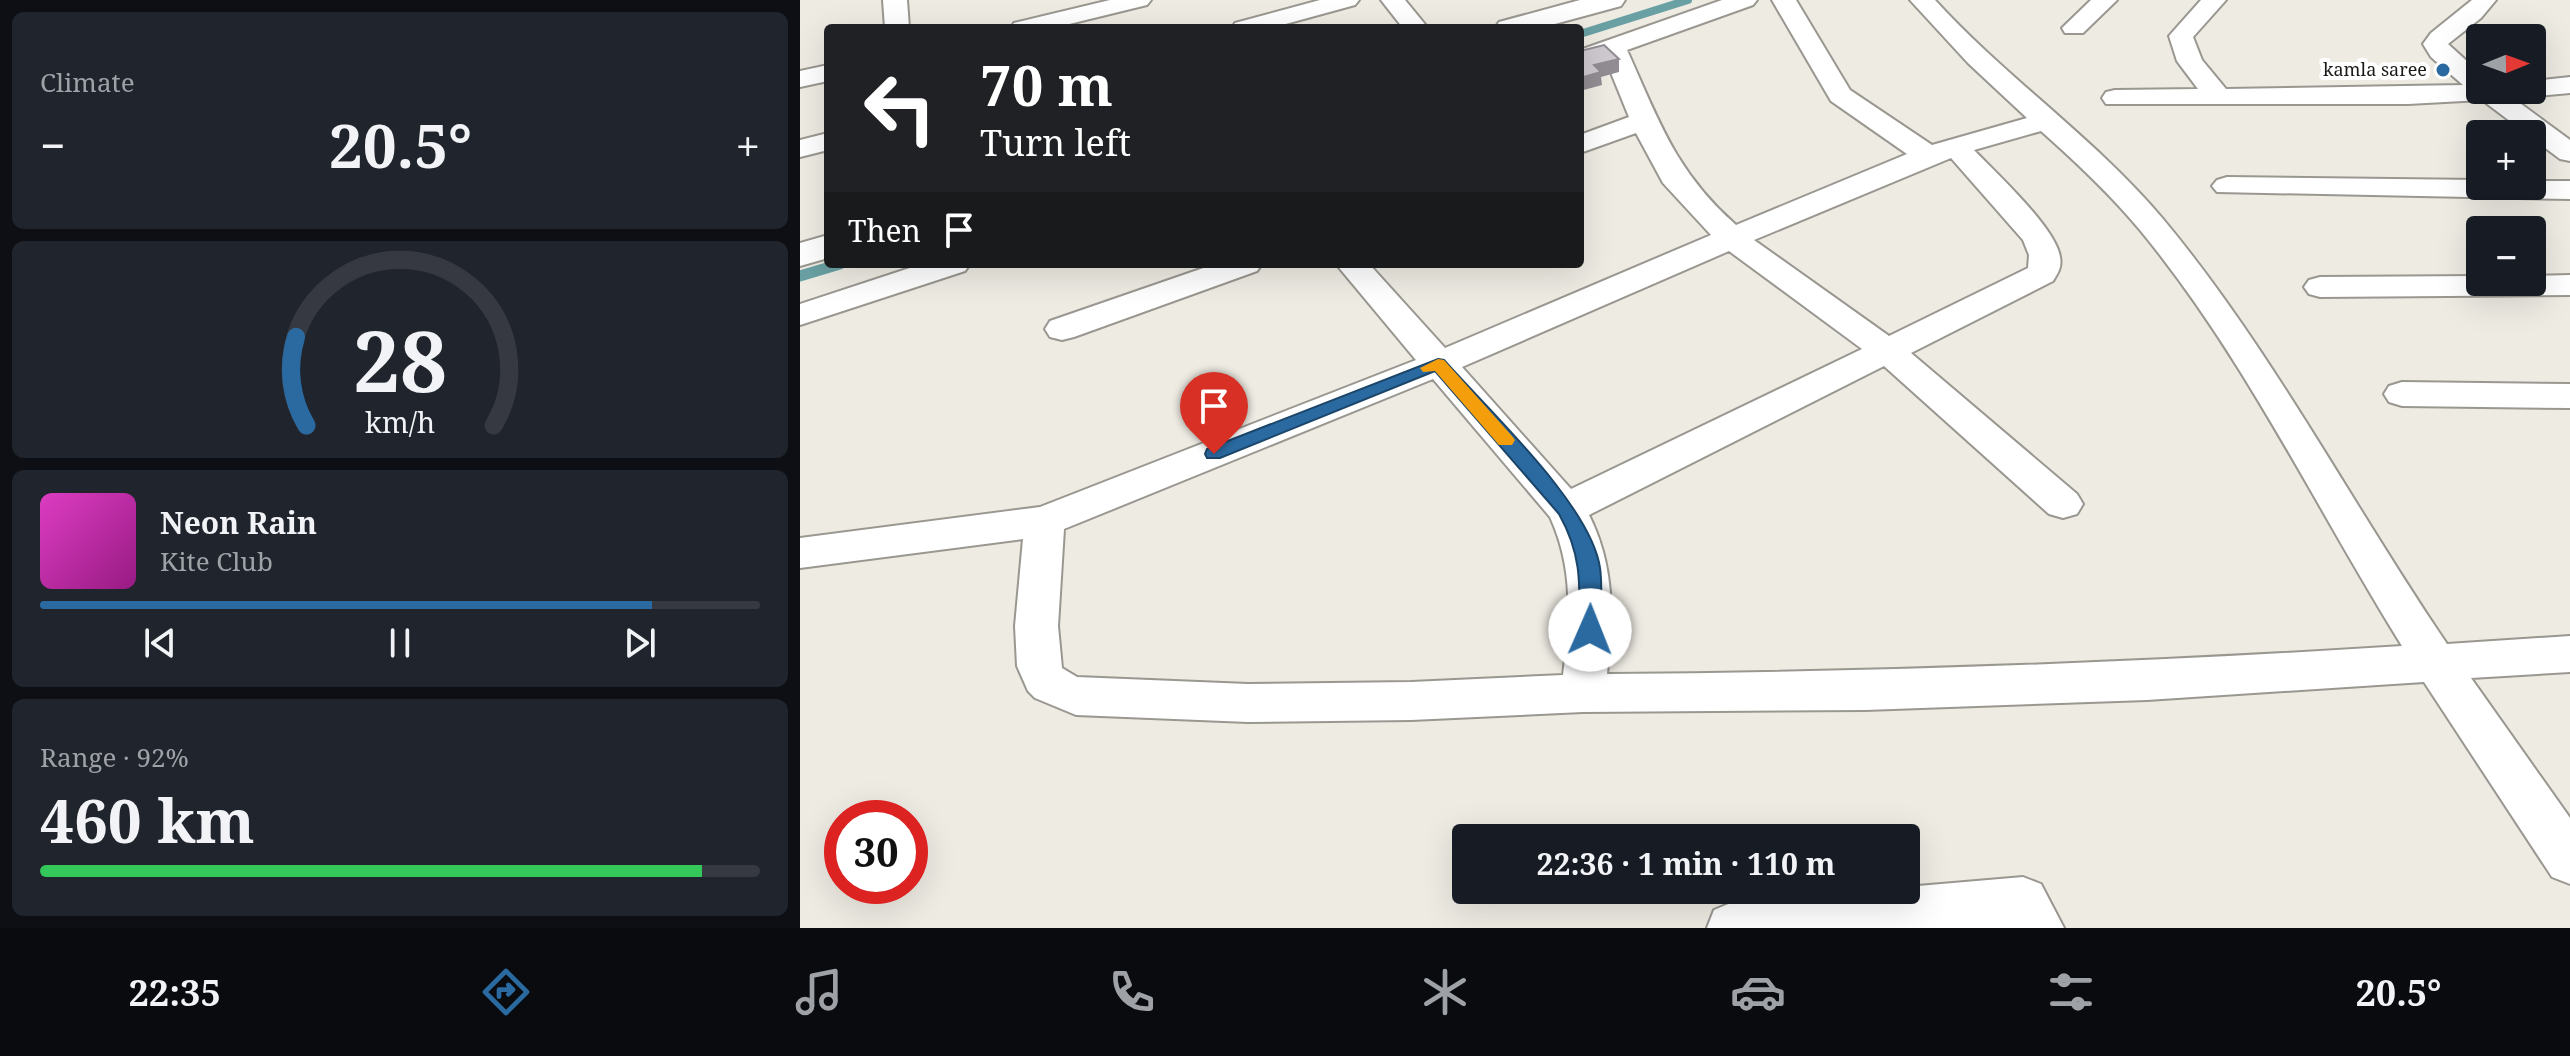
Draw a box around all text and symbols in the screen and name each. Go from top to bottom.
north arrow [2466,24,2546,104]
map controls [2466,24,2546,296]
text: 70 m [980,46,1113,122]
icon: left [848,56,952,160]
place label: kamla saree [2323,57,2427,81]
marker: kamla saree [2434,61,2452,79]
text: Climate [40,64,135,100]
text: 20.5° [329,104,472,186]
text: − [40,115,65,175]
text: + [735,115,760,175]
text: Turn left [980,118,1131,167]
button: + [2466,120,2546,200]
icon: arrive [937,208,981,252]
text: Then [848,210,921,251]
button: − [2466,216,2546,296]
text: 28 [353,302,447,415]
pin [1180,372,1248,454]
icon: arrive [1192,384,1236,428]
text: km/h [365,402,435,441]
text: Neon Rain [160,502,317,543]
text: Kite Club [160,543,273,579]
position arrow [1548,588,1632,672]
icon: previous [138,621,182,665]
icon: pause [378,621,422,665]
icon: next [618,621,662,665]
text: Range · 92% [40,739,189,775]
text: 460 km [40,779,255,861]
speed limit sign: 30 [824,800,928,904]
text: 22:36 · 1 min · 110 m [1537,843,1835,884]
icon: directions [478,964,534,1020]
icon: music [791,964,847,1020]
icon: phone [1104,964,1160,1020]
icon: climate [1417,964,1473,1020]
icon: car [1730,964,1786,1020]
icon: filters [2043,964,2099,1020]
text: 22:35 [128,968,221,1017]
text: 20.5° [2355,968,2441,1017]

